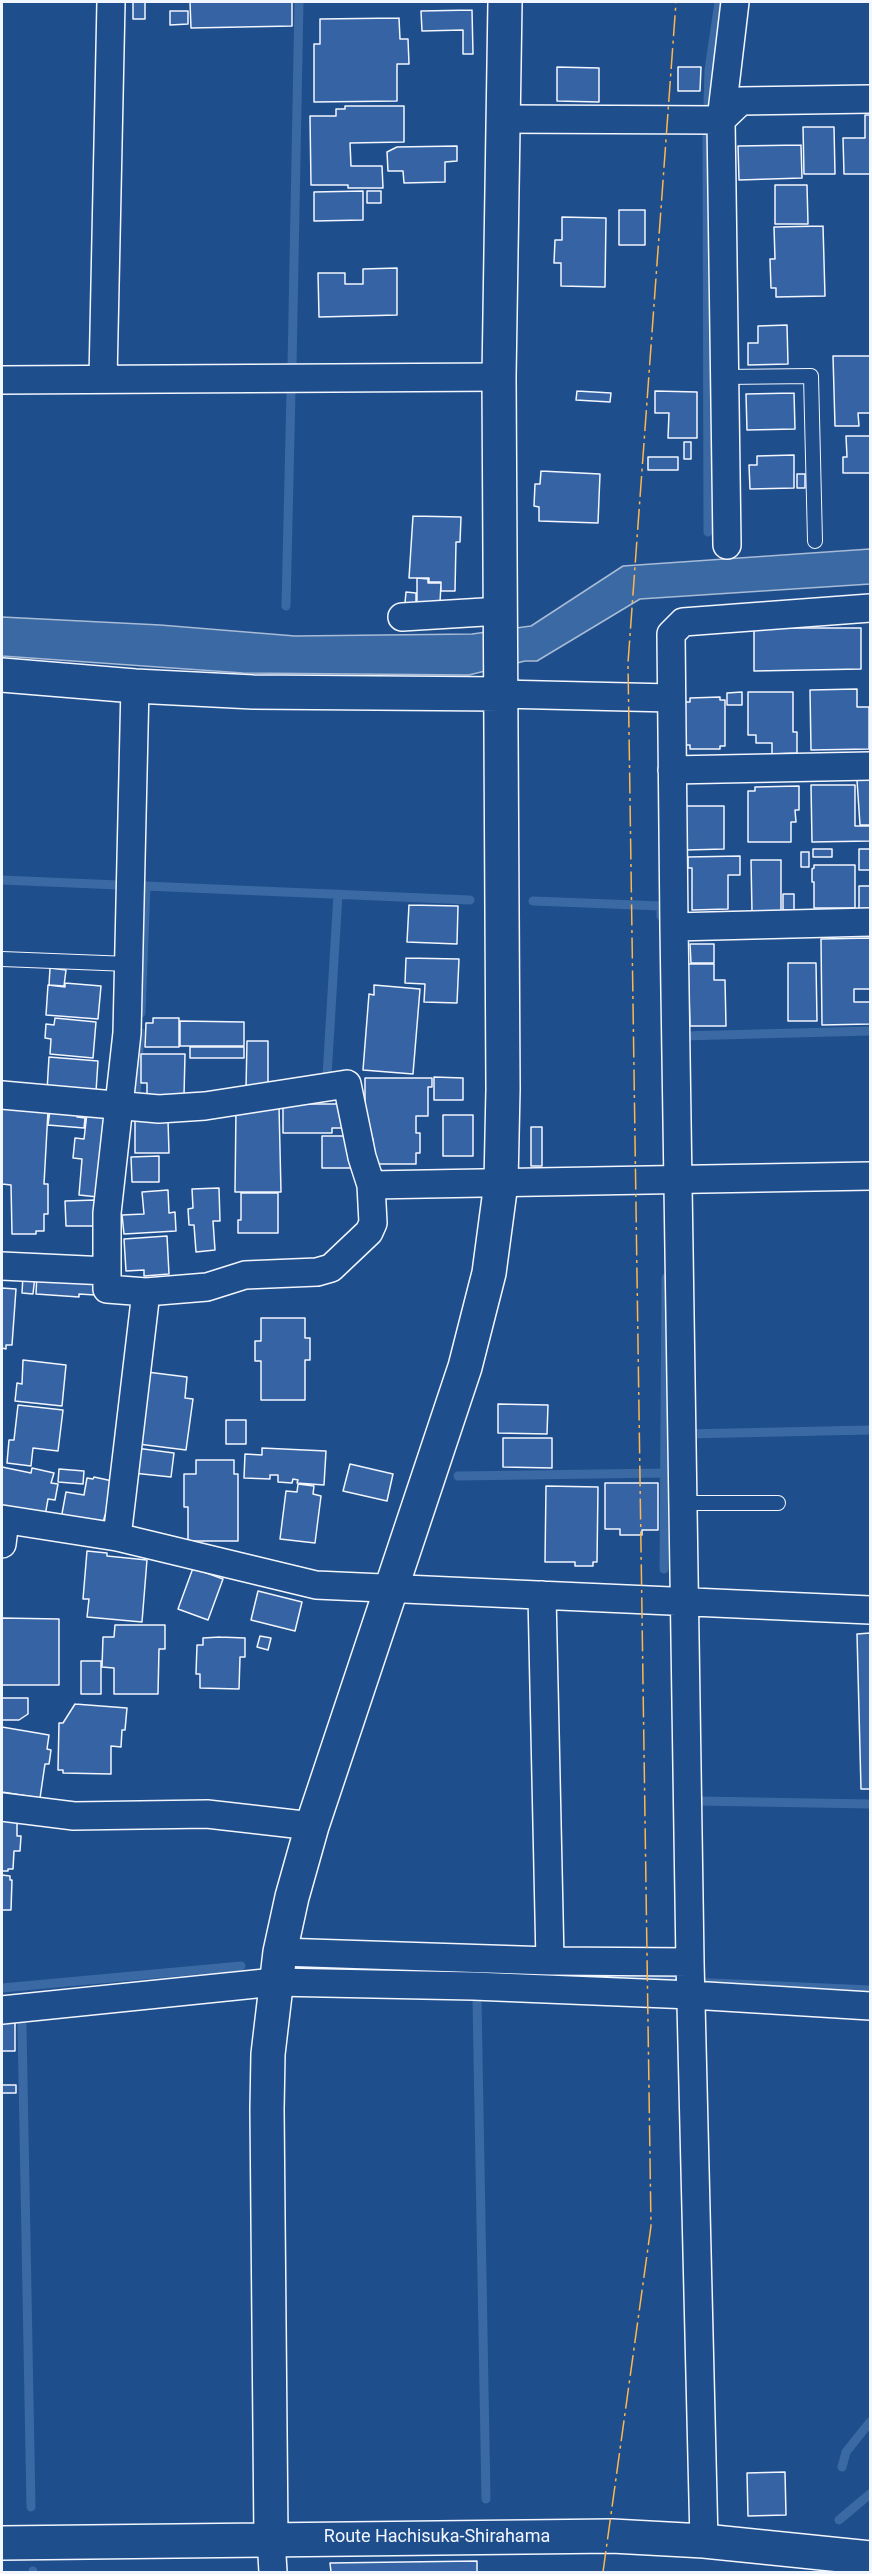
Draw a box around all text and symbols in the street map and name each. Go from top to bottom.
street label: Route Hachisuka-Shirahama [324,2526,550,2548]

